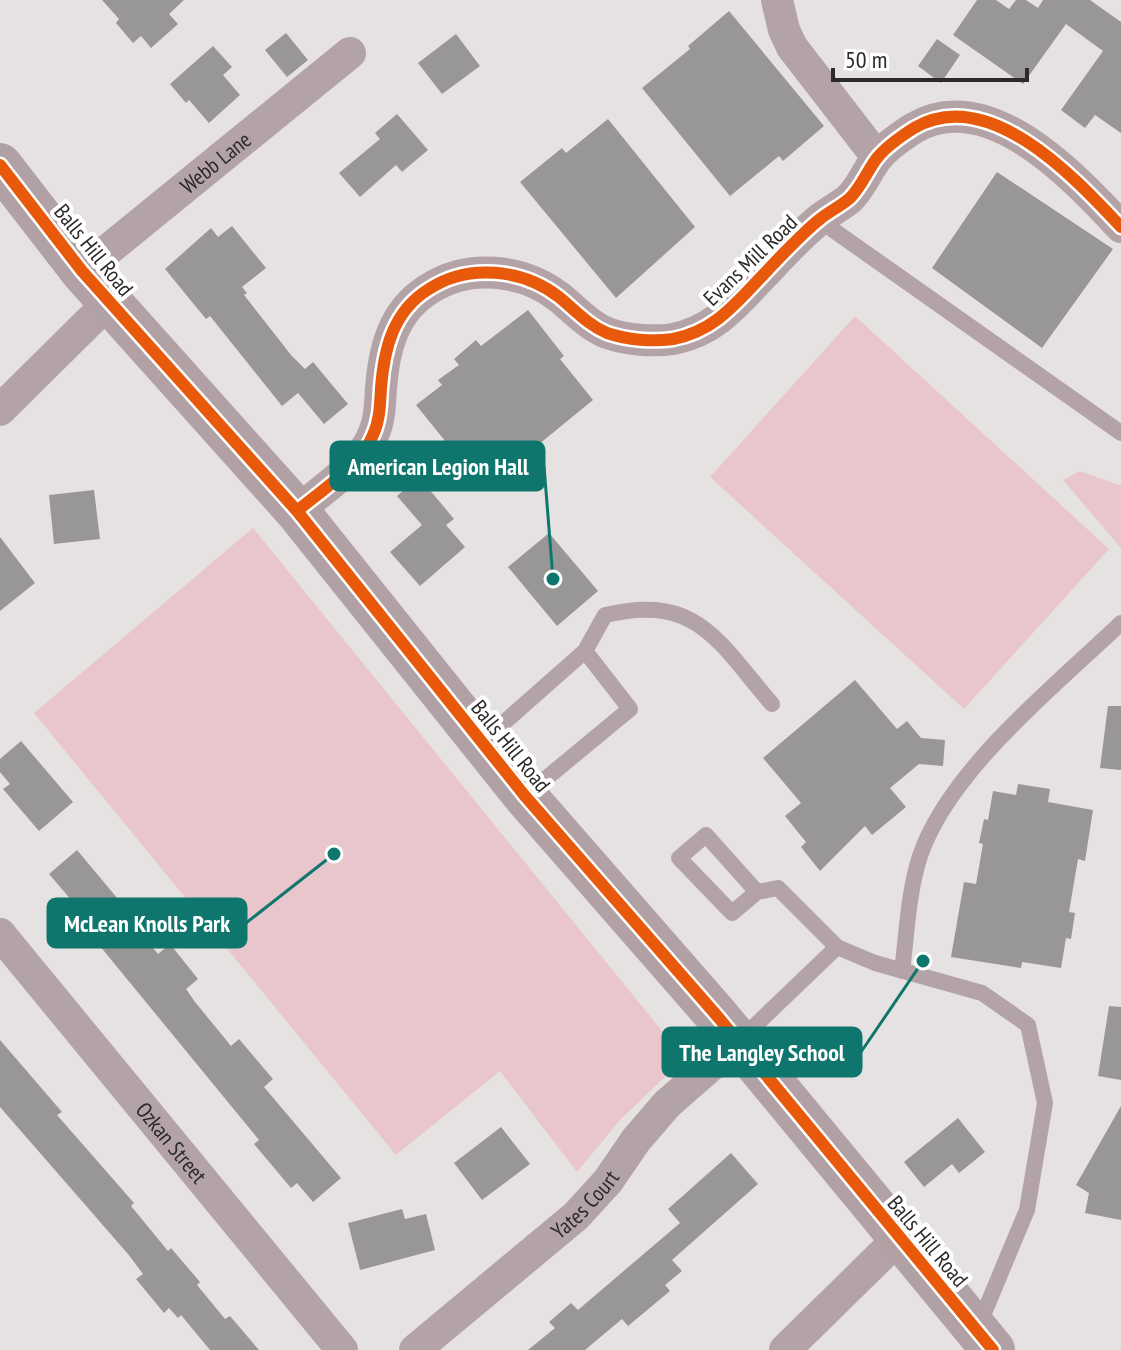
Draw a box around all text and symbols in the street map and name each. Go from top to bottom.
scale bar [833,32,1027,82]
text: 50 m [845,44,887,75]
street label: Webb Lane [174,125,257,200]
street label: Balls Hill Road [48,198,140,302]
street label: Evans Mill Road [697,208,803,312]
callout: American Legion Hall [331,442,544,490]
text: American Legion Hall [346,451,529,482]
street label: Balls Hill Road [465,694,557,798]
callout: McLean Knolls Park [48,899,246,947]
text: McLean Knolls Park [64,908,230,939]
callout: The Langley School [663,1028,861,1076]
text: The Langley School [679,1037,845,1068]
street label: Ozkan Street [130,1096,213,1189]
street label: Yates Court [545,1165,625,1245]
street label: Balls Hill Road [882,1190,974,1292]

